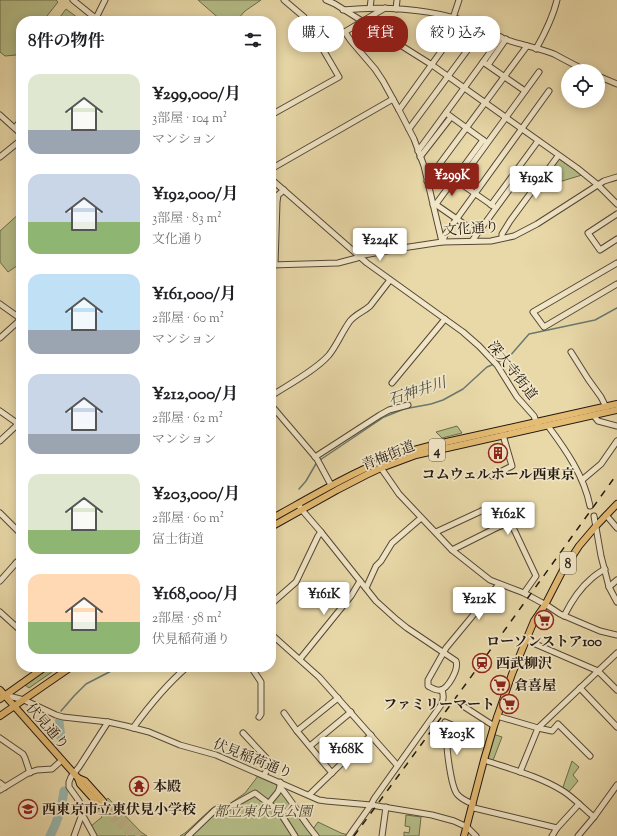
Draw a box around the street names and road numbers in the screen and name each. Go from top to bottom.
street label: 文化通り [443,218,500,242]
street label: 深大寺街道 [482,337,541,405]
street label: 青梅街道 [359,437,418,477]
road number: 4 [429,439,445,461]
road number: 8 [560,552,576,574]
street label: 伏見通り [21,700,72,755]
street label: 伏見稲荷通り [210,735,295,785]

